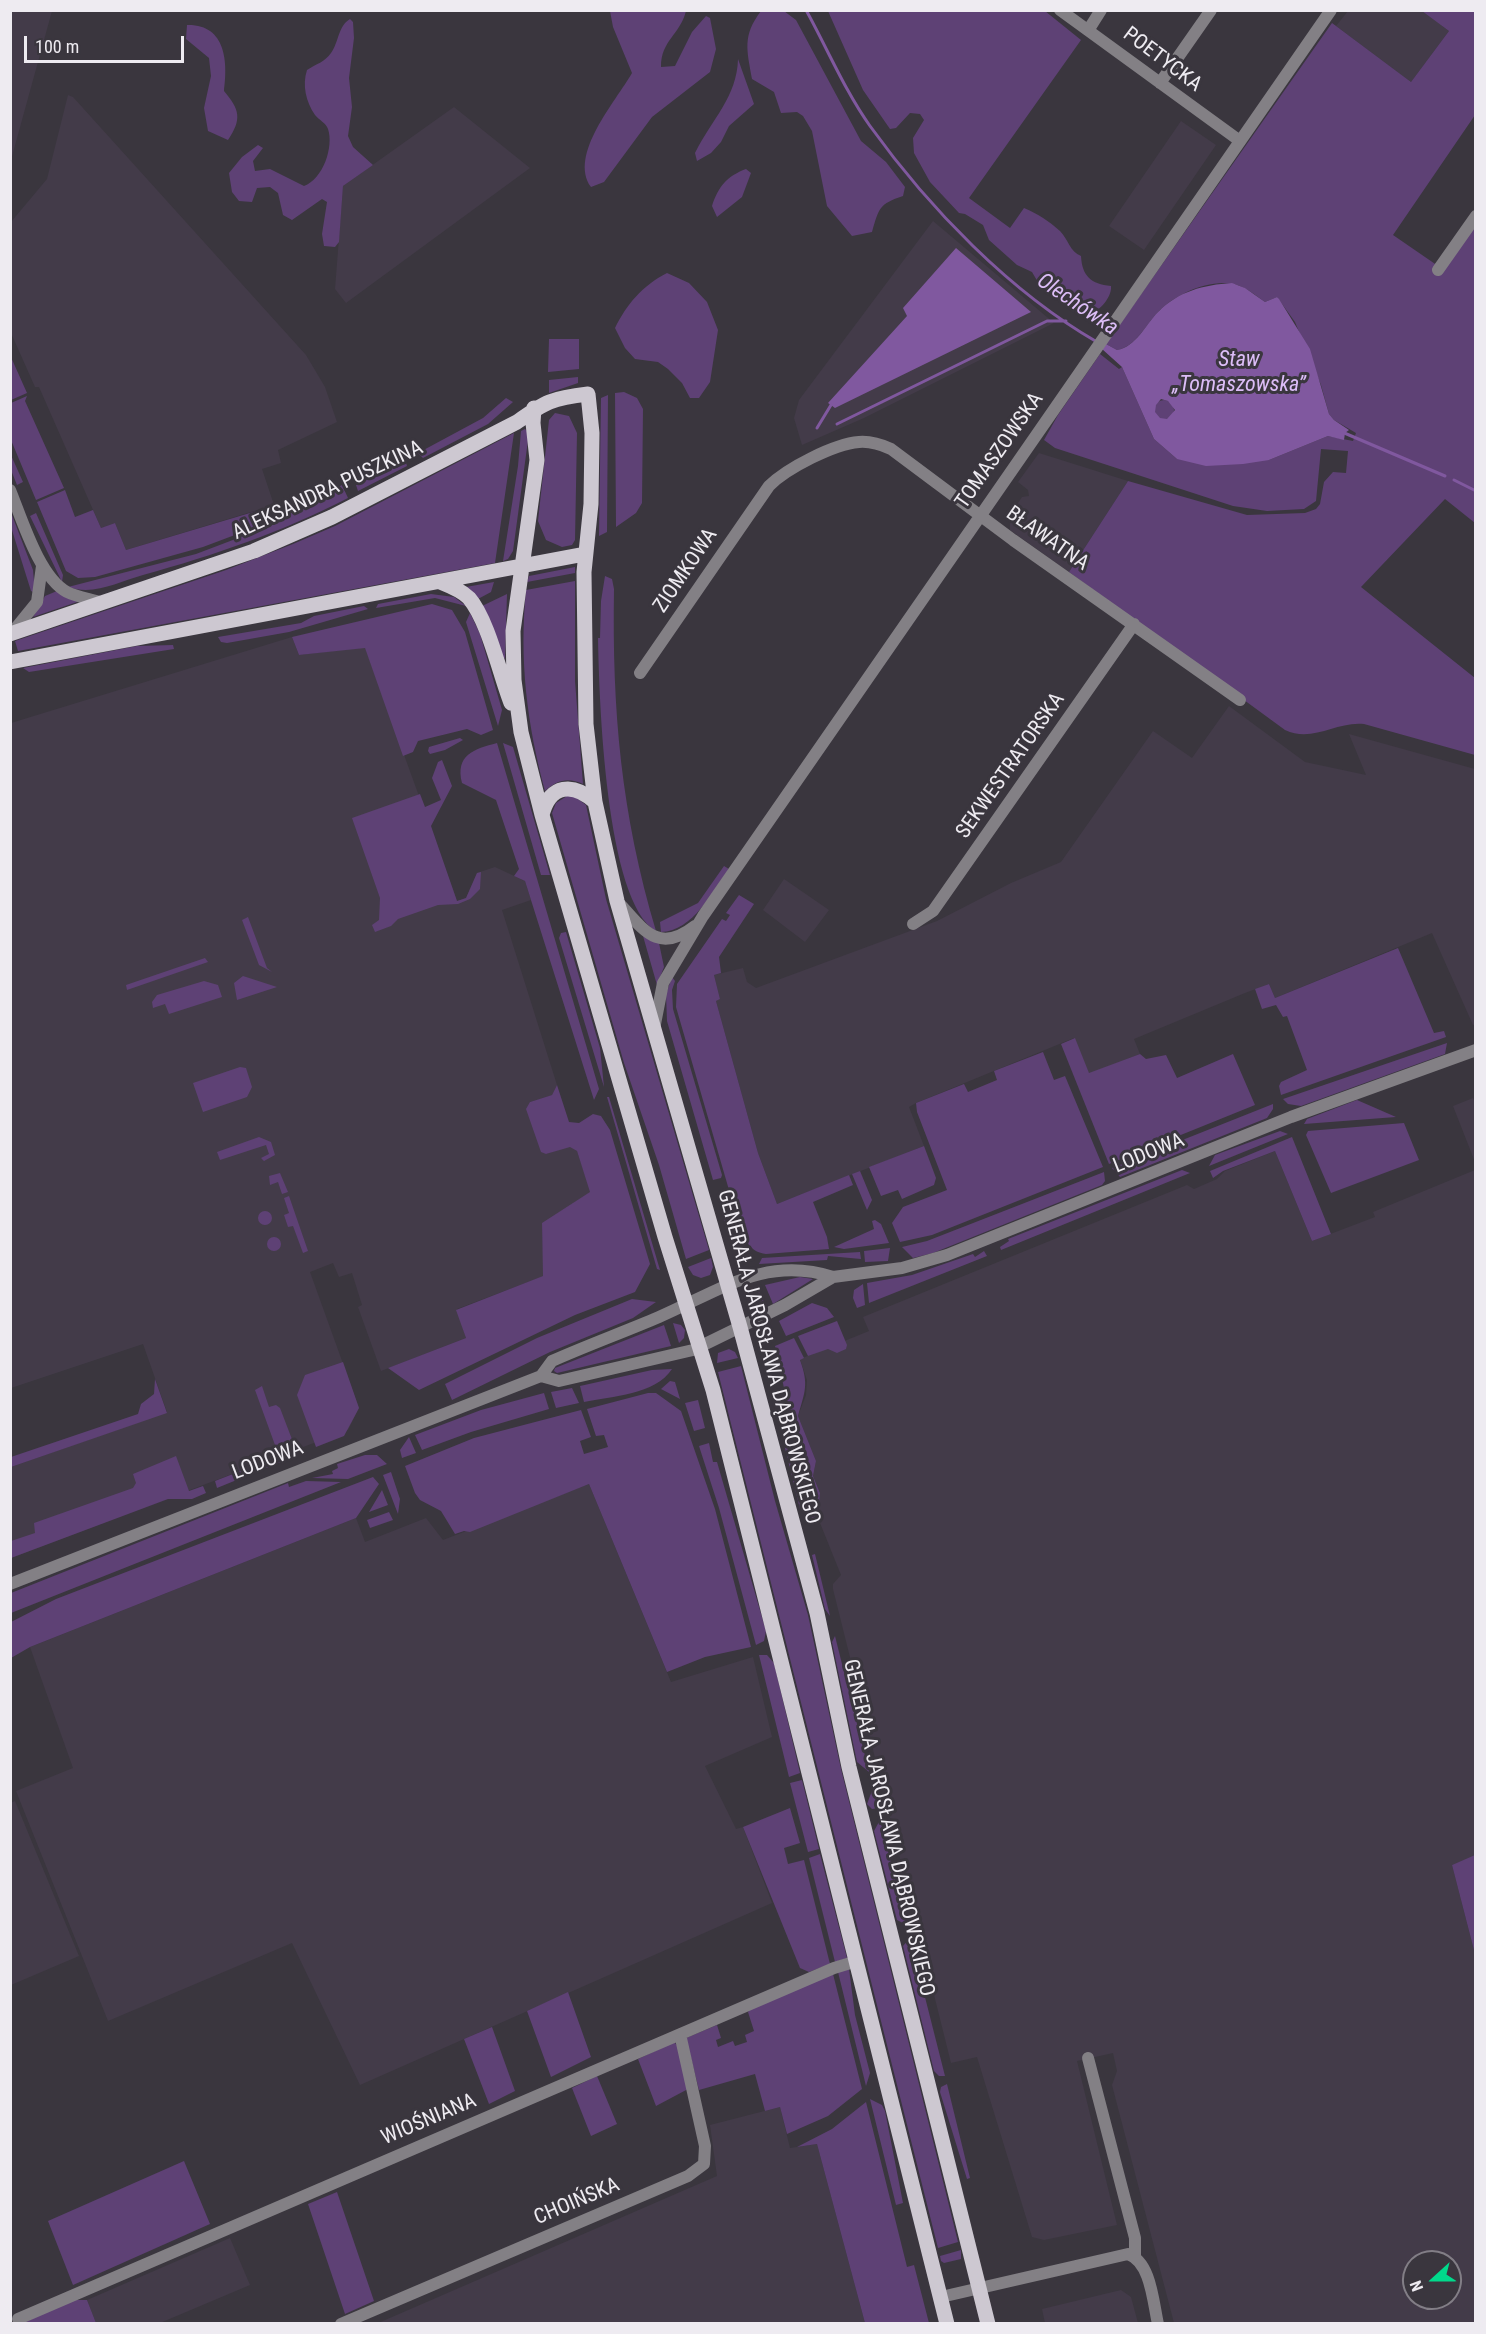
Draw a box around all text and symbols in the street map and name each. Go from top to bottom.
street label: POETYCKA [1118,22,1206,98]
scale bar [27,24,188,62]
text: 100 m [35,36,79,57]
water label: Olechówka [1031,268,1123,342]
water label: Staw „Tomaszowska” [1172,347,1306,398]
street label: TOMASZOWSKA [951,388,1049,514]
street label: ALEKSANDRA PUSZKINA [229,436,427,546]
street label: BŁAWATNA [1001,501,1093,577]
street label: ZIOMKOWA [649,524,723,618]
street label: SEKWESTRATORSKA [951,688,1071,844]
street label: LODOWA [1110,1128,1188,1180]
street label: GENERAŁA JAROSŁAWA DĄBROWSKIEGO [711,1187,825,1527]
street label: LODOWA [229,1436,307,1486]
street label: GENERAŁA JAROSŁAWA DĄBROWSKIEGO [837,1657,939,1999]
street label: WIOŚNIANA [378,2089,480,2151]
street label: CHOIŃSKA [531,2173,623,2231]
north arrow [1402,2250,1462,2310]
text: N [1406,2278,1427,2294]

